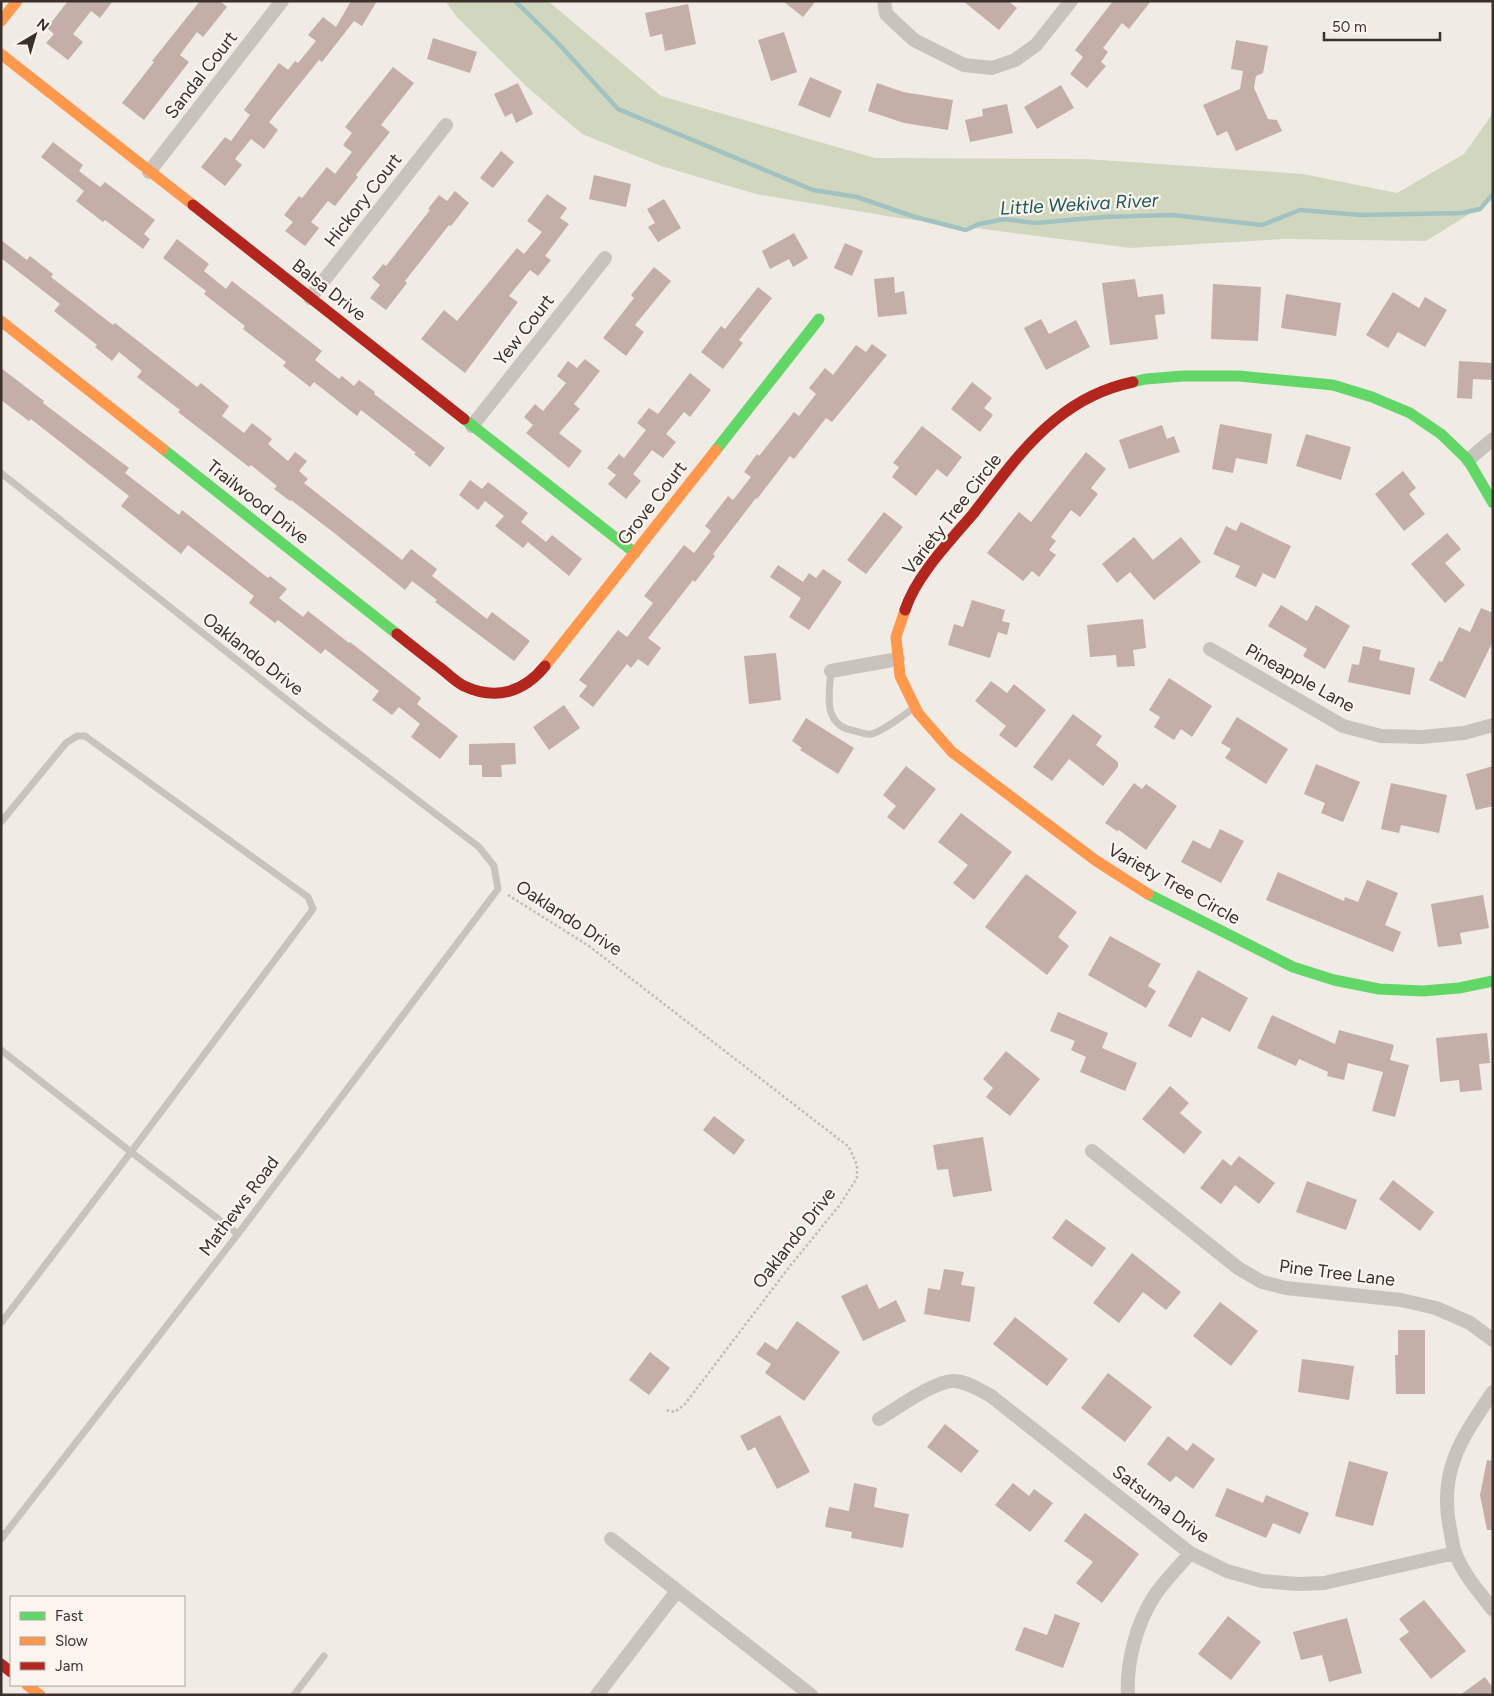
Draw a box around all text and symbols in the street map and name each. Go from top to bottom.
north arrow [10,10,60,60]
scale bar [1324,10,1440,42]
text: N [33,15,52,35]
text: 50 m [1332,18,1367,36]
street label: Sandal Court [160,27,242,123]
street label: Hickory Court [320,149,406,251]
water label: Little Wekiva River [999,188,1159,220]
street label: Balsa Drive [288,254,370,326]
street label: Yew Court [489,290,559,370]
street label: Variety Tree Circle [898,449,1006,579]
street label: Trailwood Drive [202,455,314,549]
street label: Grove Court [613,457,691,549]
street label: Oaklando Drive [198,608,308,700]
street label: Pineapple Lane [1241,639,1359,717]
street label: Variety Tree Circle [1104,839,1244,930]
street label: Oaklando Drive [512,876,626,961]
street label: Mathews Road [194,1152,284,1260]
street label: Oaklando Drive [748,1183,840,1293]
street label: Pine Tree Lane [1278,1255,1396,1291]
street label: Satsuma Drive [1108,1460,1214,1548]
legend [10,1596,185,1686]
text: Fast [55,1607,84,1625]
text: Slow [55,1632,88,1650]
text: Jam [55,1657,83,1675]

